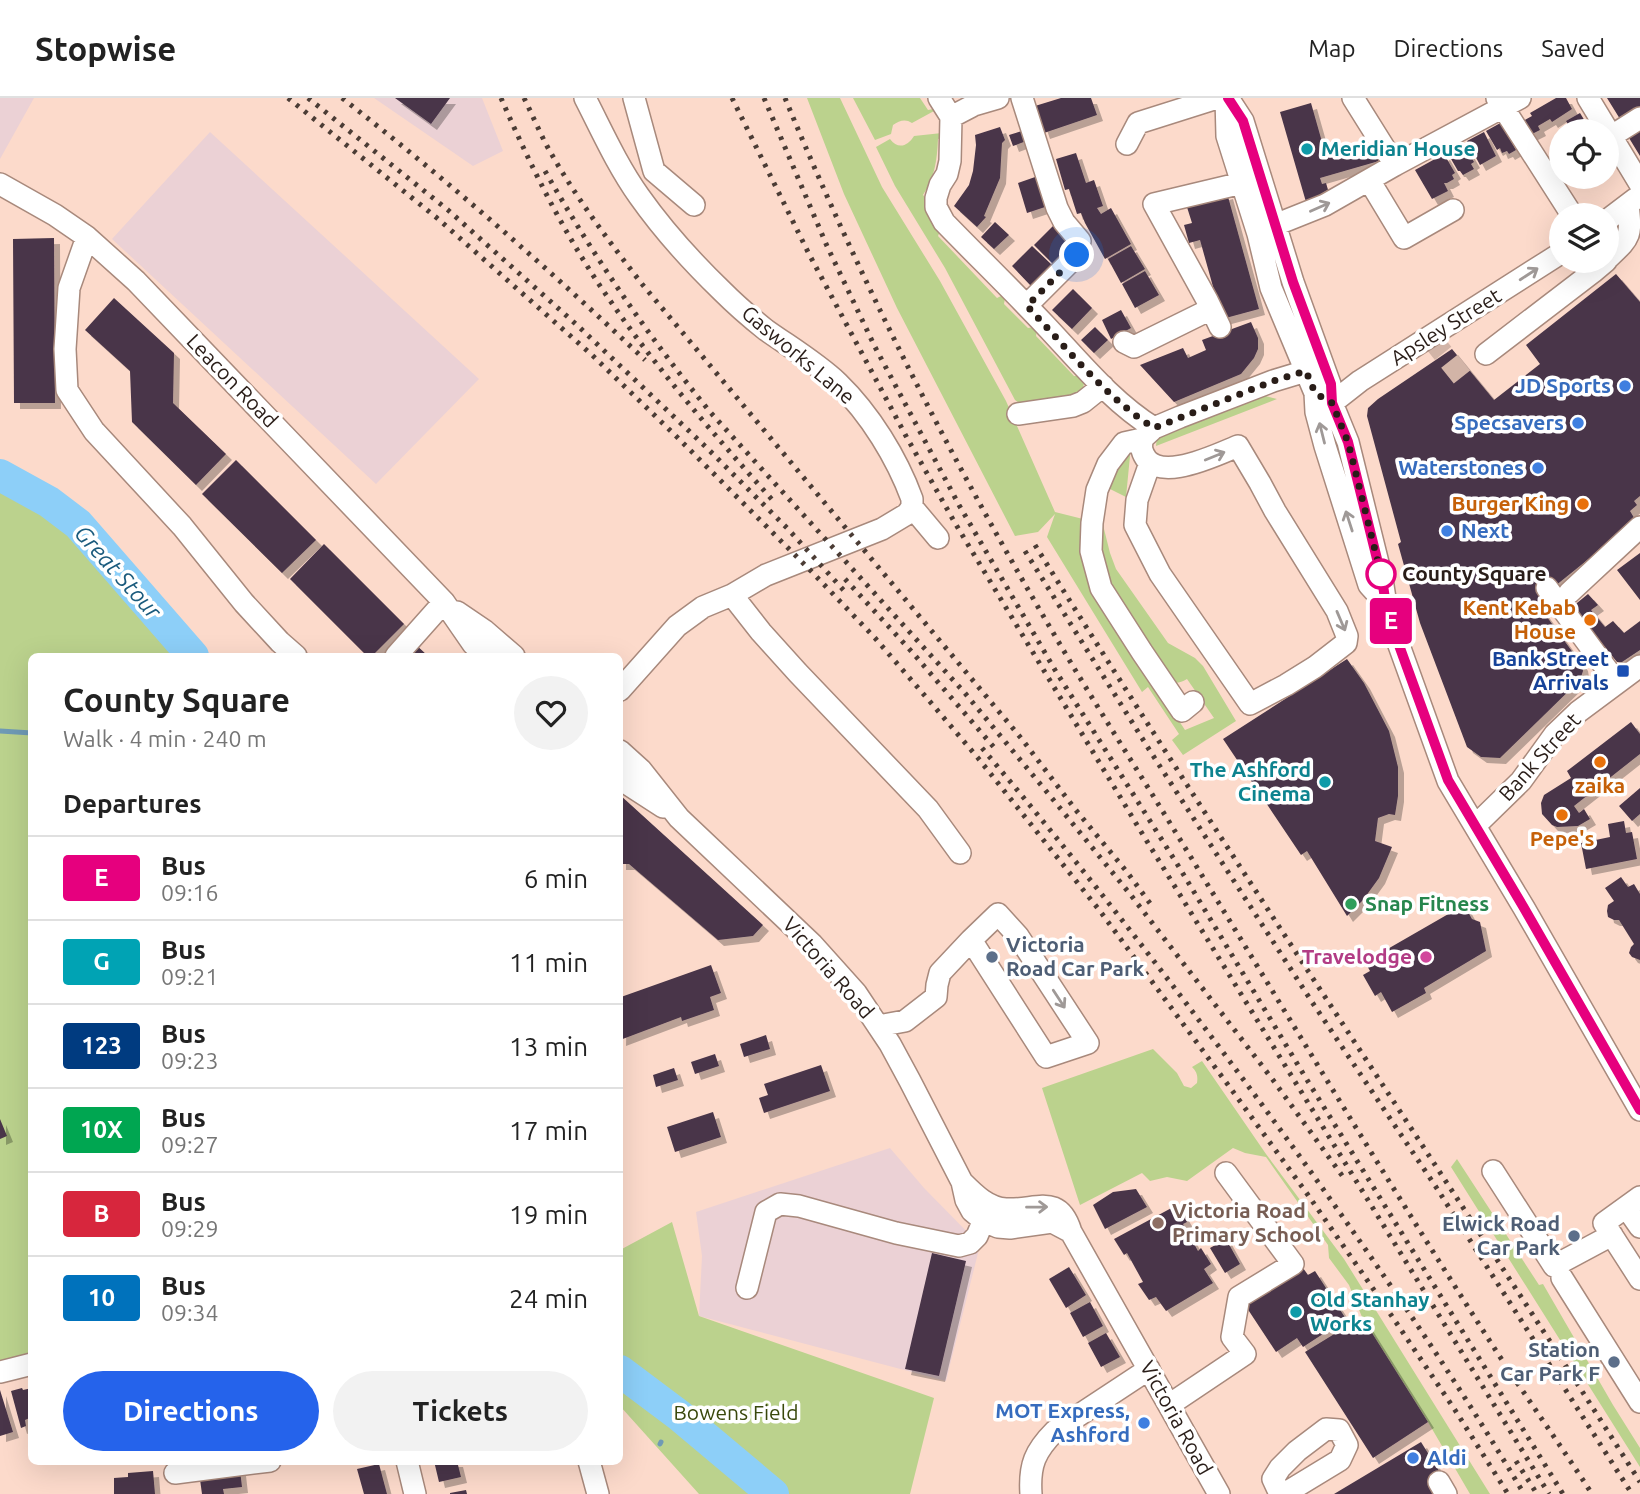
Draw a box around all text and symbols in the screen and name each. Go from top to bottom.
text: Stopwise [35,30,176,67]
text: Map [1308,35,1355,62]
text: Directions [1393,35,1503,62]
text: Saved [1541,35,1605,62]
map controls [1549,119,1619,273]
button: locate [1549,119,1619,189]
place label: Meridian House [1321,136,1476,160]
marker: Meridian House [1299,141,1315,157]
one-way arrow [1309,200,1330,213]
button: layers [1549,203,1619,273]
your location [1059,237,1094,272]
one-way arrow [1519,267,1538,281]
street label: Apsley Street [1386,283,1505,370]
street label: Gasworks Lane [737,300,860,408]
street label: Leacon Road [182,329,283,432]
place label: JD Sports [1515,373,1611,397]
marker: JD Sports [1617,378,1633,394]
place label: Specsavers [1454,410,1564,434]
marker: Specsavers [1570,415,1586,431]
one-way arrow [1315,423,1328,445]
one-way arrow [1203,449,1225,462]
place label: Waterstones [1398,455,1524,479]
marker: Waterstones [1530,460,1546,476]
place label: Burger King [1452,491,1569,515]
marker: Burger King [1575,496,1591,512]
one-way arrow [1342,511,1354,533]
place label: Next [1461,518,1509,542]
water label: Great Stour [70,520,167,624]
marker: Next [1439,523,1455,539]
marker: County Square [1366,559,1396,589]
place label: County Square [1402,561,1547,585]
place label: Kent Kebab House [1462,595,1576,643]
line badge: E [1368,598,1414,644]
text: E [1384,607,1398,634]
one-way arrow [1335,609,1348,631]
marker: Kent Kebab House [1582,612,1598,628]
place label: Bank Street Arrivals [1492,646,1609,694]
marker: Bank Street Arrivals [1615,663,1631,679]
button: heart [514,676,588,750]
text: County Square [63,681,290,718]
street label: Bank Street [1493,707,1585,805]
text: Walk · 4 min · 240 m [63,726,267,751]
marker: zaika [1592,754,1608,770]
place label: The Ashford Cinema [1190,757,1311,805]
place label: zaika [1575,773,1625,797]
marker: The Ashford Cinema [1317,774,1333,790]
text: Departures [63,789,201,818]
marker: Pepe's [1554,807,1570,823]
place label: Pepe's [1530,826,1594,850]
text: Bus [161,851,206,880]
text: E [94,864,109,891]
text: 6 min [524,864,588,893]
text: 09:16 [161,880,219,905]
place label: Snap Fitness [1365,891,1489,915]
marker: Snap Fitness [1343,896,1359,912]
street label: Victoria Road [778,912,879,1023]
place label: Victoria Road Car Park [1006,932,1145,980]
text: Bus [161,935,206,964]
place label: Travelodge [1302,944,1412,968]
text: G [93,948,110,975]
text: 11 min [509,948,588,977]
marker: Victoria Road Car Park [984,949,1000,965]
marker: Travelodge [1418,949,1434,965]
text: 09:21 [161,964,219,989]
one-way arrow [1052,988,1066,1008]
text: Bus [161,1019,206,1048]
text: 123 [81,1032,122,1059]
text: 13 min [509,1032,588,1061]
text: 09:23 [161,1048,219,1073]
text: Bus [161,1103,206,1132]
text: 10X [80,1116,123,1143]
text: 17 min [509,1116,588,1145]
text: 09:27 [161,1132,219,1157]
text: Bus [161,1187,206,1216]
place label: Victoria Road Primary School [1172,1198,1321,1246]
text: B [94,1200,109,1227]
text: 19 min [509,1200,588,1229]
one-way arrow [1026,1200,1049,1214]
place label: Elwick Road Car Park [1442,1211,1560,1259]
marker: Victoria Road Primary School [1150,1215,1166,1231]
text: 09:29 [161,1216,219,1241]
marker: Elwick Road Car Park [1566,1228,1582,1244]
text: Bus [161,1271,206,1300]
text: 10 [88,1284,115,1311]
text: 24 min [509,1284,588,1313]
place label: Old Stanhay Works [1310,1287,1429,1335]
text: 09:34 [161,1300,219,1325]
marker: Old Stanhay Works [1288,1304,1304,1320]
place label: Station Car Park F [1500,1337,1600,1385]
marker: Station Car Park F [1606,1354,1622,1370]
street label: Victoria Road [1136,1356,1218,1479]
button: Directions [63,1371,319,1451]
button: Tickets [333,1371,588,1451]
place label: MOT Express, Ashford [995,1398,1130,1446]
park label: Bowens Field [674,1400,798,1424]
marker: MOT Express, Ashford [1136,1415,1152,1431]
place label: Aldi [1427,1445,1467,1469]
marker: Aldi [1405,1450,1421,1466]

